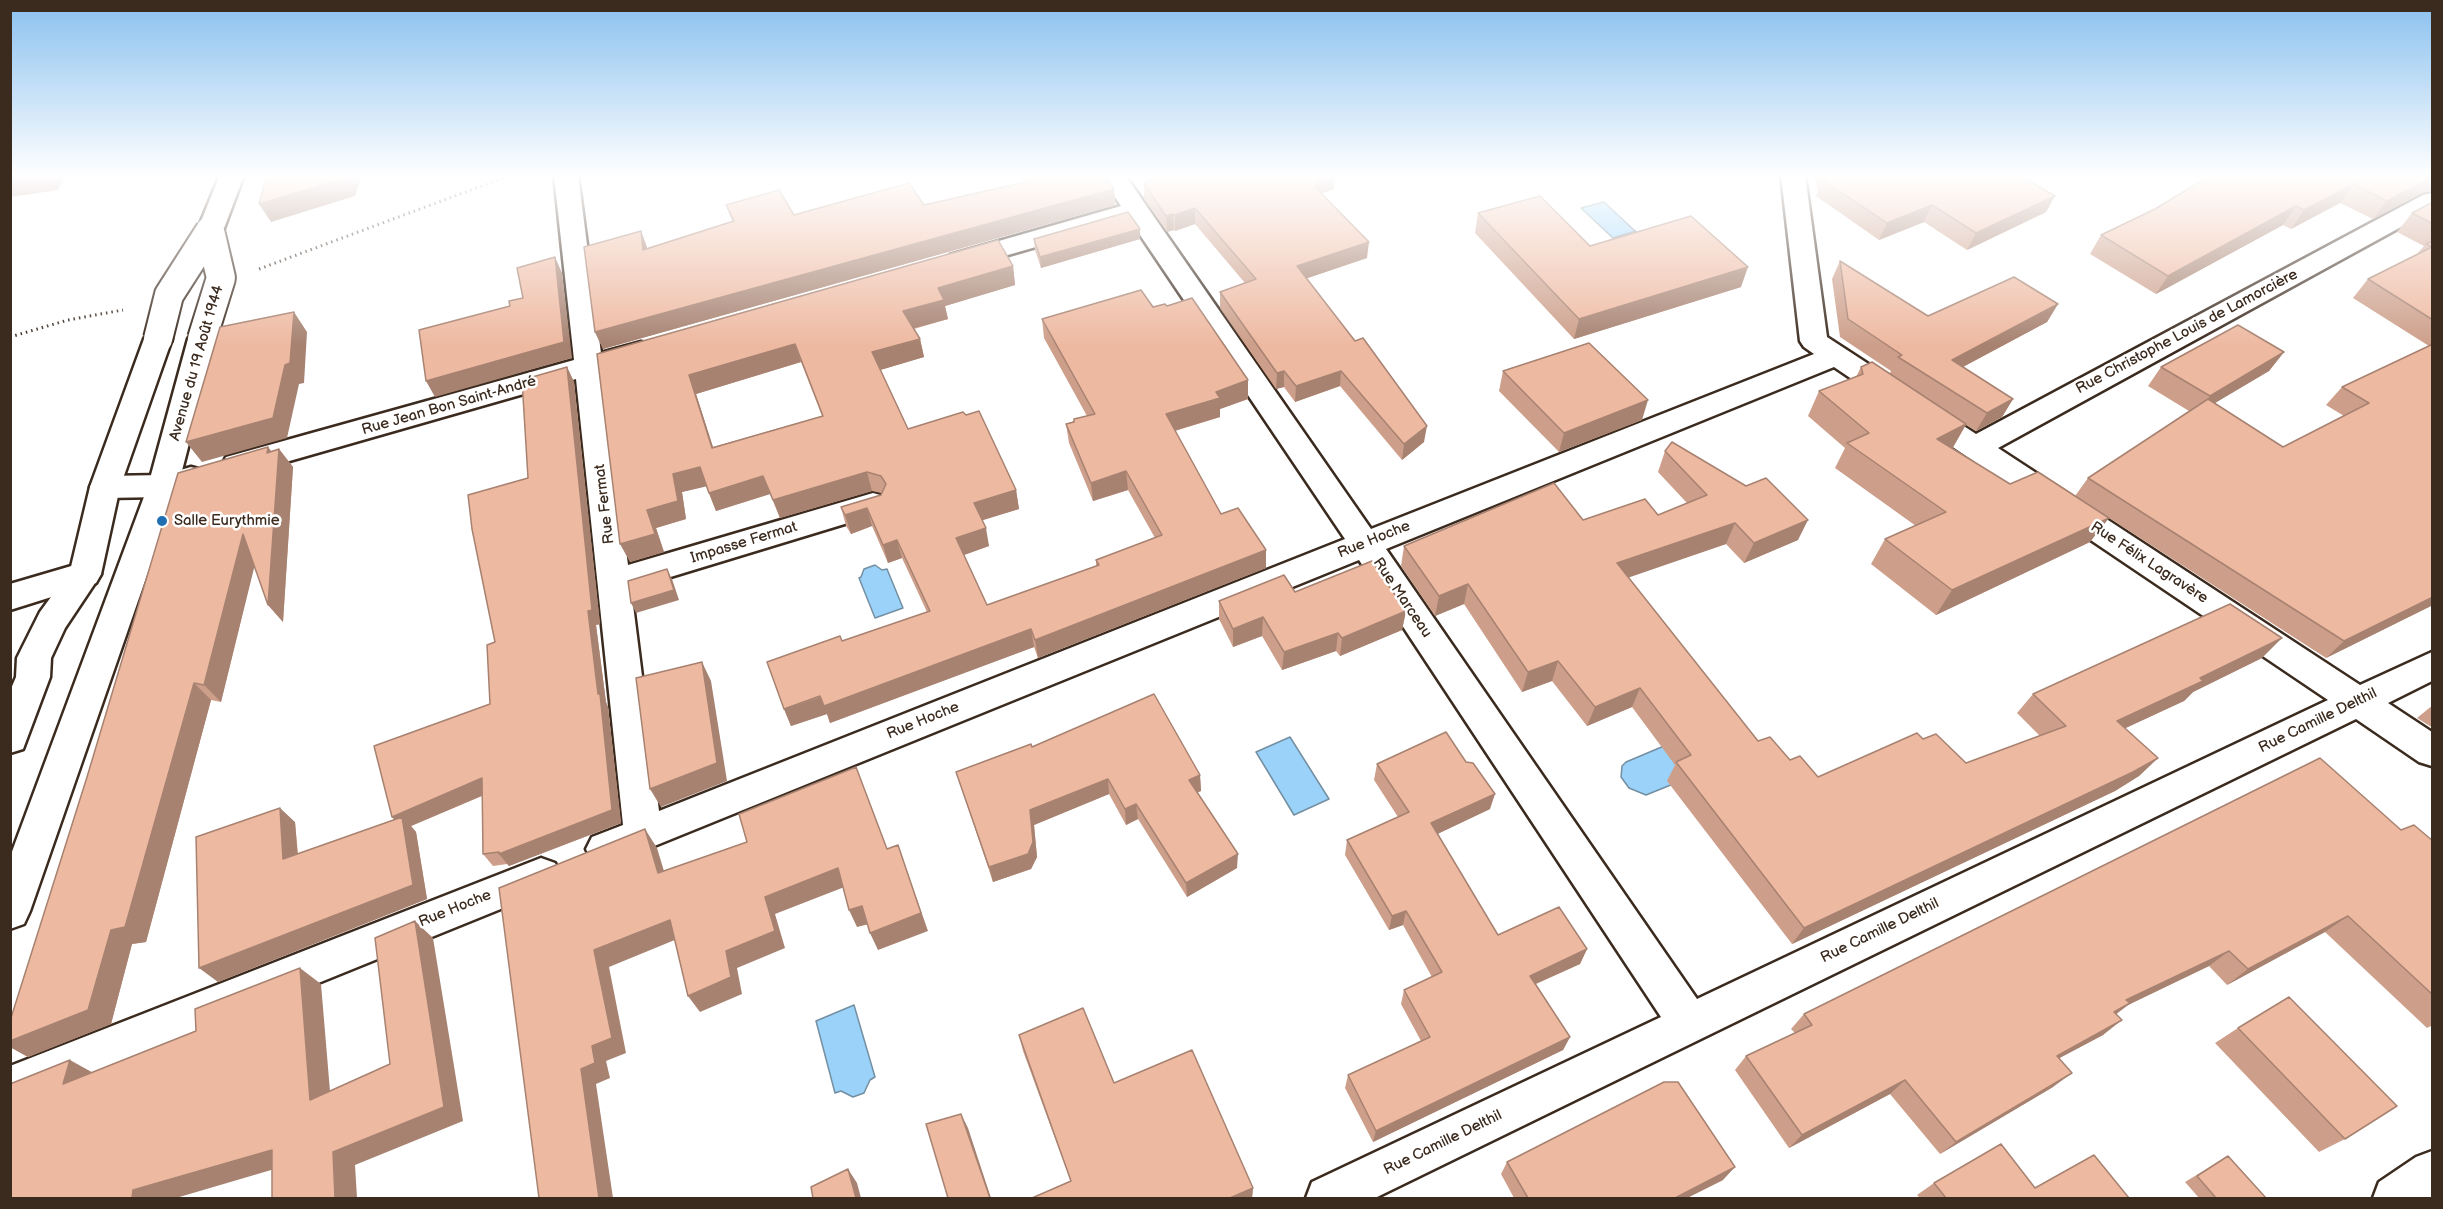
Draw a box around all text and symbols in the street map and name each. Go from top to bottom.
street label: Rue Christophe Louis de Lamorcière [2073,266,2301,398]
street label: Avenue du 19 Août 1944 [166,283,228,443]
street label: Rue Jean Bon Saint-André [360,372,538,440]
street label: Rue Fermat [591,463,619,545]
place label: Salle Eurythmie [174,512,280,530]
marker: Salle Eurythmie [155,514,169,528]
street label: Rue Hoche [1335,517,1413,563]
street label: Impasse Fermat [689,518,799,568]
street label: Rue Félix Lagravère [2087,518,2211,608]
street label: Rue Marceau [1369,555,1435,641]
street label: Rue Camille Delthil [2256,685,2380,757]
street label: Rue Hoche [884,698,962,744]
street label: Rue Hoche [416,886,494,932]
street label: Rue Camille Delthil [1818,895,1942,967]
street label: Rue Camille Delthil [1381,1107,1505,1179]

